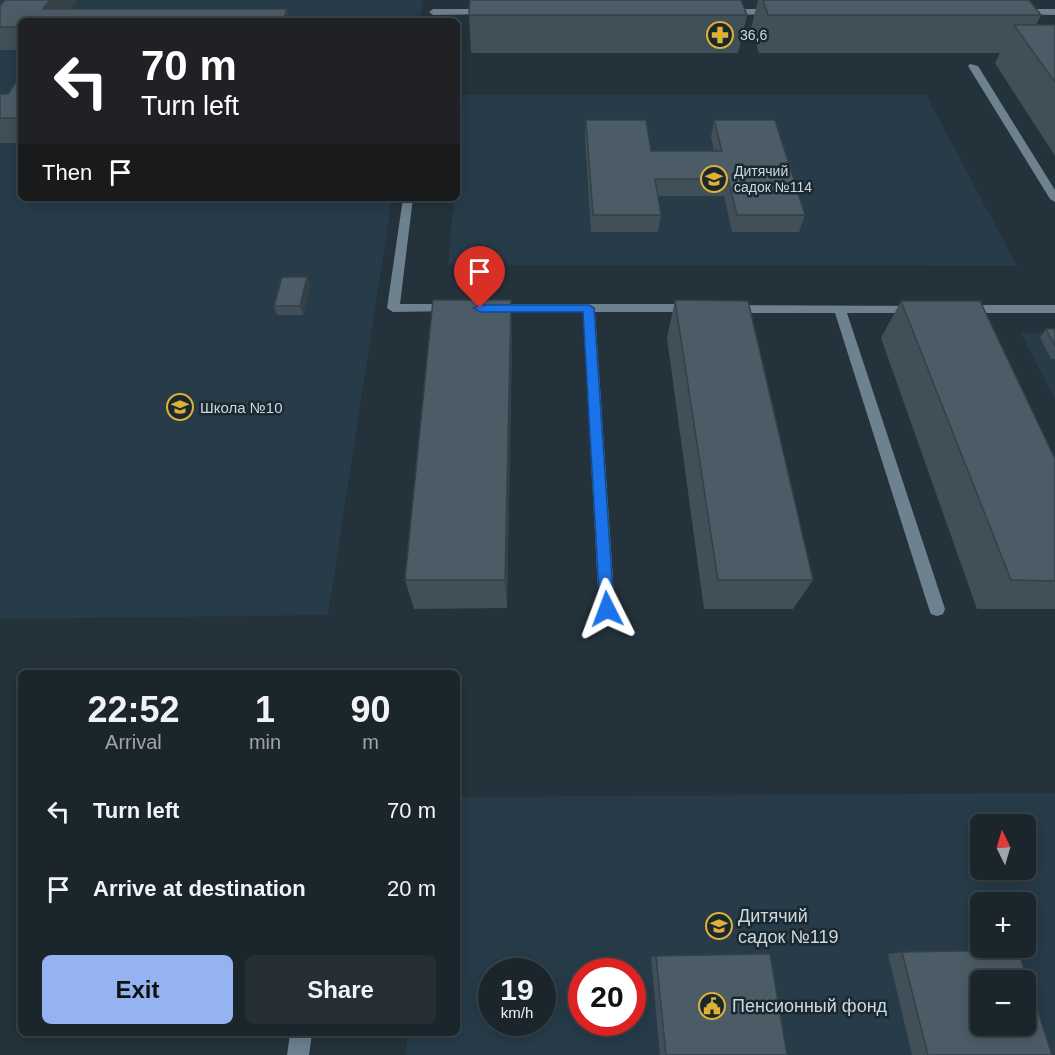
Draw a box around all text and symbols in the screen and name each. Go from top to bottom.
pharmacy icon: 36,6 [705,20,735,50]
place label: 36,6 [740,27,767,43]
icon: left [42,42,120,120]
text: 70 m [141,42,237,89]
text: Turn left [141,91,239,121]
icon: arrive [104,156,137,189]
text: Then [42,160,92,185]
place label: Дитячий садок №114 [734,163,812,195]
school or university icon: Дитячий садок №114 [699,164,729,194]
pin [454,246,505,308]
icon: arrive [463,255,496,288]
school or university icon: Школа №10 [165,392,195,422]
place label: Школа №10 [200,399,283,416]
position arrow [575,577,639,641]
text: 22:52 [87,689,179,730]
text: 1 [255,689,275,730]
text: 90 [351,689,391,730]
text: Arrival [105,731,162,753]
text: min [249,731,281,753]
text: m [362,731,379,753]
icon: left [42,795,75,828]
text: Turn left [93,798,179,823]
text: 70 m [387,798,436,823]
north arrow [970,814,1036,880]
map controls [970,814,1036,1036]
icon: arrive [42,873,75,906]
text: Arrive at destination [93,876,306,901]
text: 20 m [387,876,436,901]
button: + [970,892,1036,958]
place label: Дитячий садок №119 [738,906,838,947]
school or university icon: Дитячий садок №119 [704,911,734,941]
button: Exit [42,955,233,1024]
button: Share [245,955,436,1024]
speed limit sign: 20 [568,958,646,1036]
button: − [970,970,1036,1036]
text: 19 [500,973,534,1006]
public building icon: Пенсионный фонд [697,991,727,1021]
place label: Пенсионный фонд [732,996,888,1016]
text: km/h [501,1004,533,1021]

